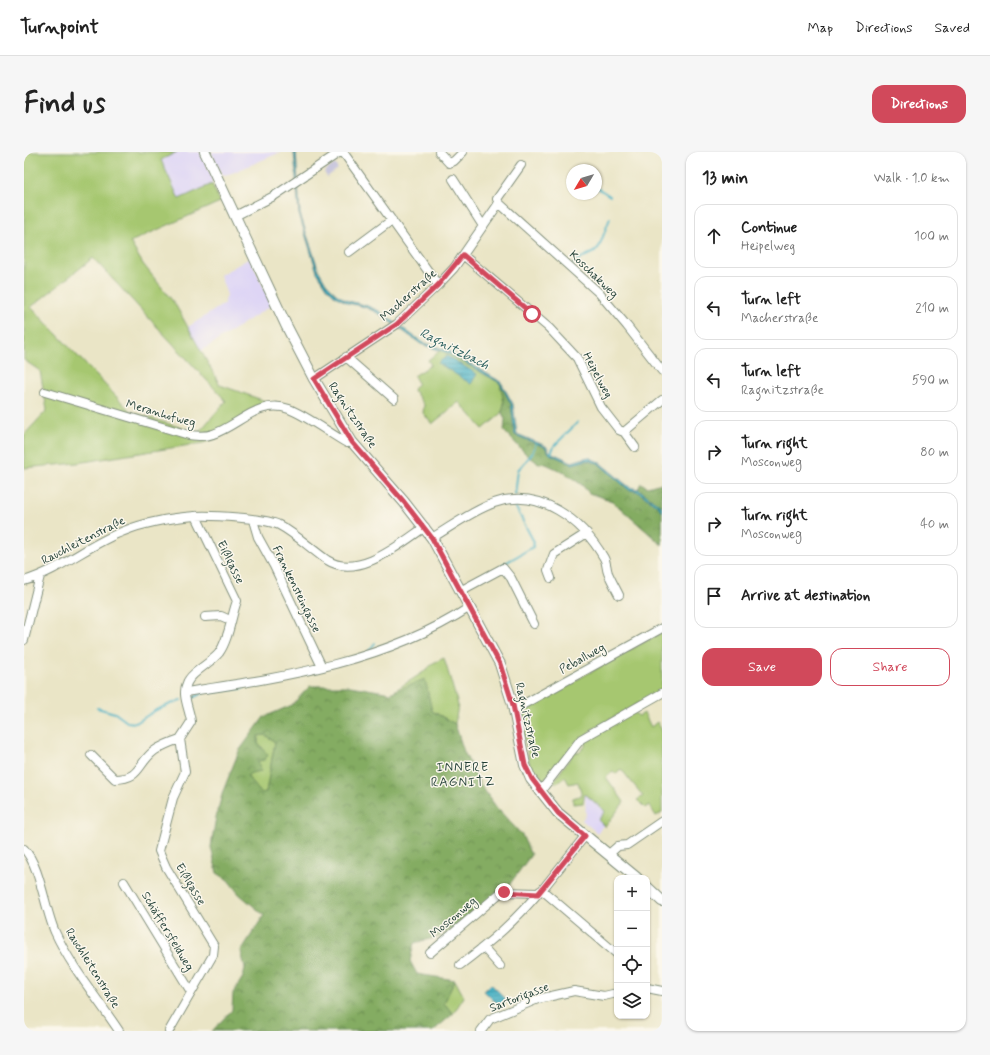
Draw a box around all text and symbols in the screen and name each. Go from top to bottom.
text: Turnpoint [20,15,99,40]
text: Map [807,19,833,37]
text: Directions [855,19,913,37]
text: Saved [935,19,970,37]
button: Directions [872,85,966,123]
text: Find us [24,86,105,123]
north arrow [566,164,602,200]
text: 13 min [702,167,748,189]
text: Walk · 1.0 km [874,170,950,187]
text: Continue [741,218,797,238]
icon: ahead [703,225,725,247]
text: 100 m [914,228,949,245]
text: Heipelweg [741,238,795,255]
street label: Koschakweg [565,247,621,302]
street label: Macherstraße [377,266,441,326]
text: Turn left [741,290,801,310]
icon: left [703,297,725,319]
text: 210 m [915,300,949,317]
route start [523,305,541,323]
text: Macherstraße [741,310,818,327]
water label: Ragnitzbach [416,325,492,376]
street label: Heipelweg [578,350,616,401]
text: Turn left [741,362,801,382]
icon: left [703,369,725,391]
text: 590 m [912,372,949,389]
street label: Ragnitzstraße [323,379,380,452]
text: Ragnitzstraße [741,382,824,399]
street label: Meranhofweg [124,396,197,432]
text: Turn right [741,434,808,454]
icon: right [703,441,725,463]
text: 80 m [920,444,949,461]
text: Mosconweg [741,454,802,471]
text: Turn right [741,506,808,526]
street label: Rauchleitenstraße [39,513,128,569]
icon: right [703,513,725,535]
text: 40 m [920,516,949,533]
text: Mosconweg [741,526,802,543]
street label: Eißlgasse [212,538,247,587]
street label: Frankensteingasse [267,543,324,636]
icon: arrive [703,585,725,607]
text: Arrive at destination [741,586,870,606]
street label: Peballweg [557,640,608,678]
button: Save [702,648,822,686]
button: Share [830,648,950,686]
street label: Ragnitzstraße [510,681,543,760]
district label: INNERE RAGNITZ [431,759,495,791]
street label: Eißlgasse [170,860,209,909]
map controls [614,875,650,1019]
button: + [614,875,650,911]
route end [495,883,513,901]
street label: Schäffersfeldweg [137,889,197,974]
street label: Mosconweg [427,894,480,942]
button: − [614,911,650,947]
street label: Rauchleitenstraße [61,925,123,1012]
button: locate [614,947,650,983]
street label: Sartorigasse [487,979,552,1018]
button: layers [614,983,650,1019]

